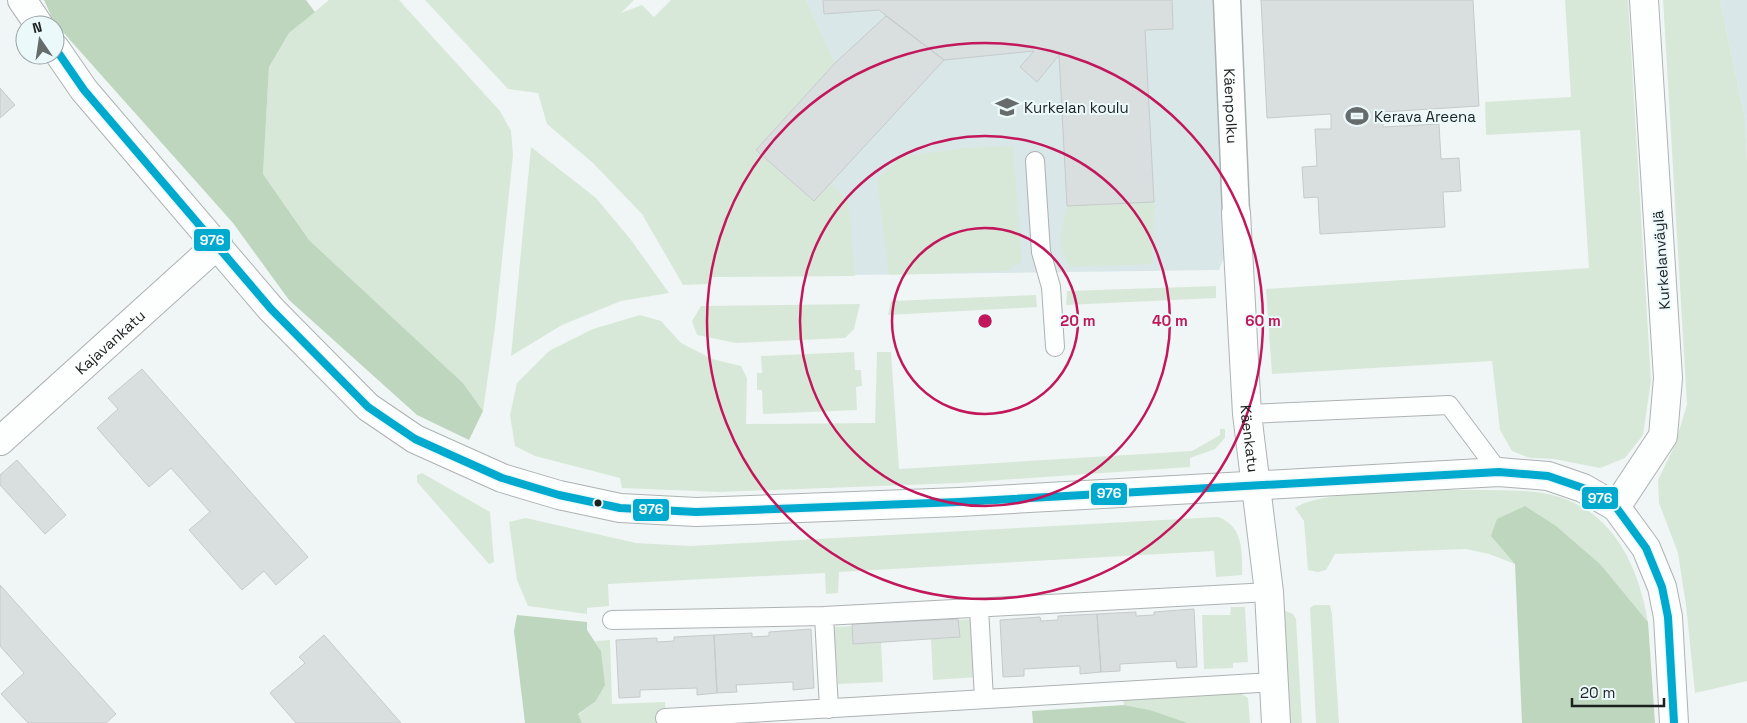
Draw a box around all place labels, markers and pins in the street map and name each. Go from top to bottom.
school or university icon: Kurkelan koulu [994,94,1020,120]
place label: Kurkelan koulu [1024,98,1129,117]
sports icon: Kerava Areena [1344,103,1370,129]
place label: Kerava Areena [1374,107,1476,126]
centre of rings [976,312,994,330]
unlabelled marker [593,498,603,508]

